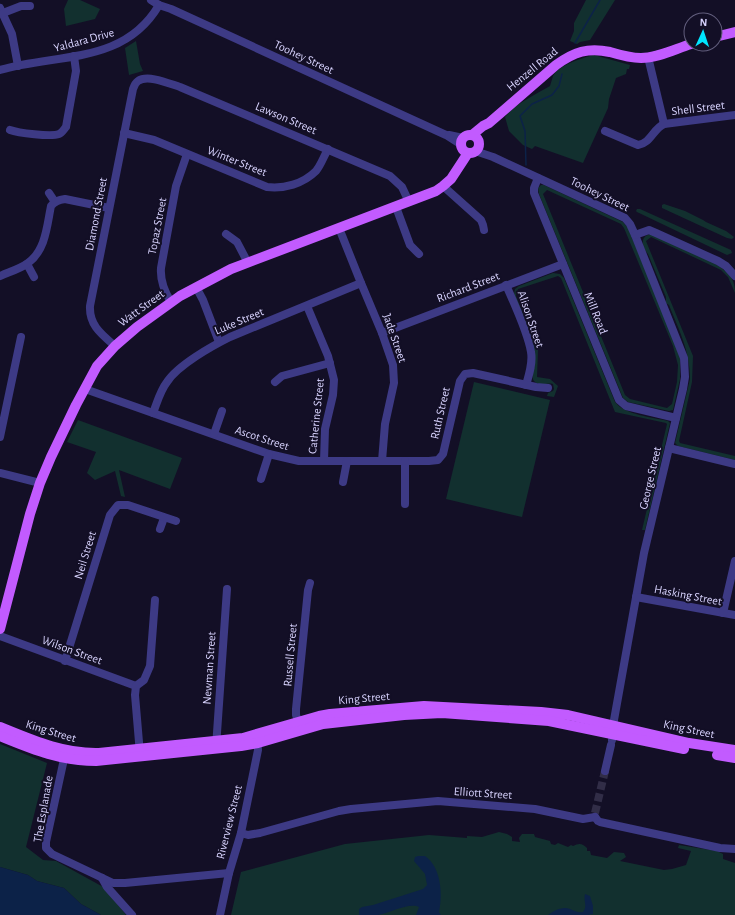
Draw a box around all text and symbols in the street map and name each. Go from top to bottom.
north arrow [683,12,723,52]
text: N [699,17,708,28]
street label: Yaldara Drive [53,26,115,54]
street label: Toohey Street [272,38,336,77]
street label: Henzell Road [504,45,560,93]
street label: Shell Street [671,99,725,117]
street label: Lawson Street [254,100,318,136]
street label: Winter Street [205,144,269,178]
street label: Toohey Street [568,175,632,214]
street label: Diamond Street [83,176,109,252]
street label: Topaz Street [146,196,168,256]
street label: Richard Street [435,269,501,304]
street label: Watt Street [116,287,166,329]
street label: Alison Street [516,289,546,349]
street label: Mill Road [582,290,610,336]
street label: Luke Street [213,305,266,337]
street label: Jade Street [381,312,409,364]
street label: Catherine Street [306,377,326,454]
street label: Ruth Street [428,386,452,440]
street label: Ascot Street [234,424,291,452]
street label: George Street [637,445,663,510]
street label: Neil Street [72,529,98,580]
street label: Hasking Street [653,583,723,607]
street label: Russell Street [281,623,299,687]
street label: Newman Street [200,631,218,705]
street label: Wilson Street [40,634,104,667]
street label: King Street [338,690,390,706]
street label: King Street [25,718,78,744]
street label: King Street [662,718,716,740]
street label: The Esplanade [31,775,55,843]
street label: Riverview Street [214,784,244,860]
street label: Elliott Street [453,785,513,801]

